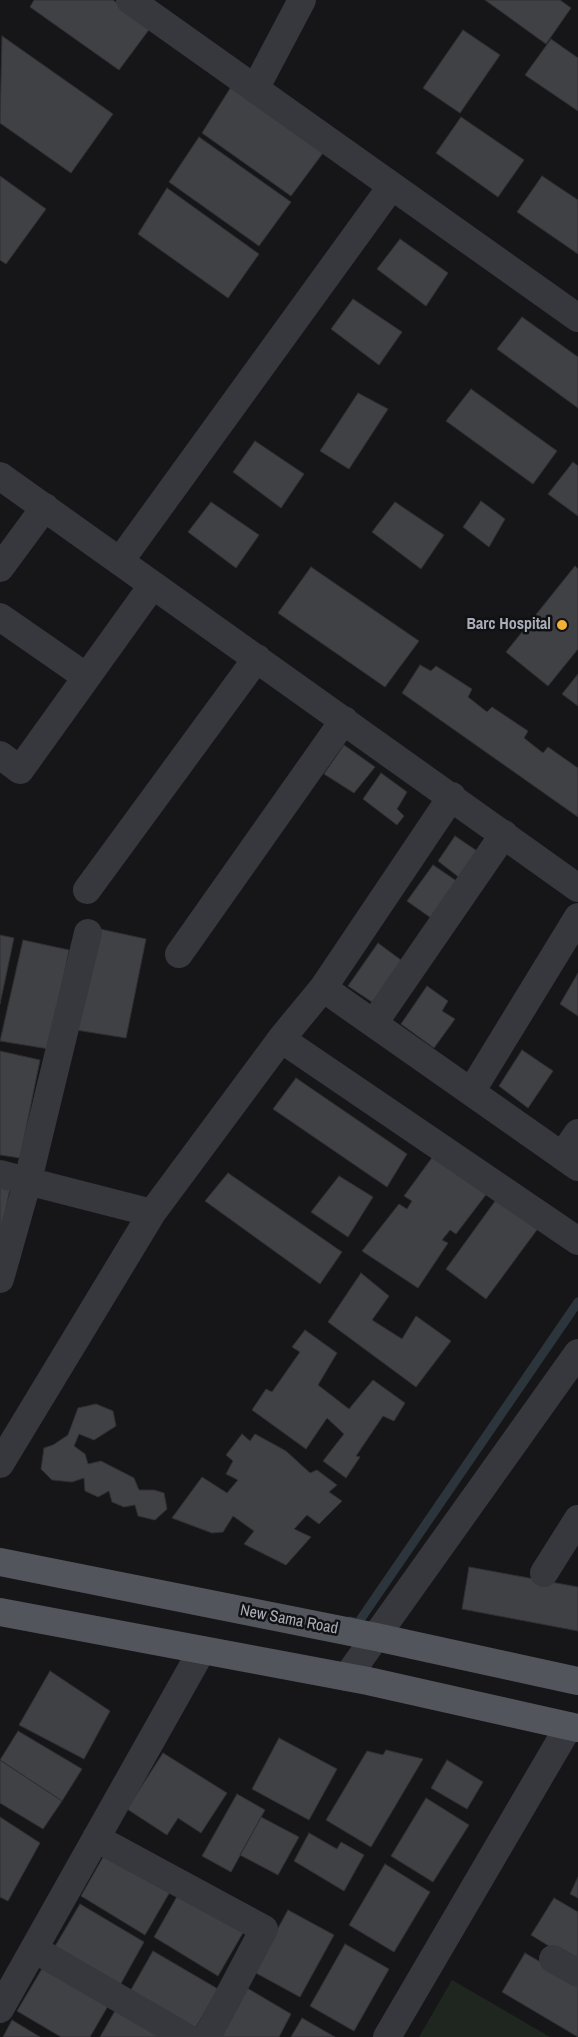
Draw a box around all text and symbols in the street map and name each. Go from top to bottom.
place label: Barc Hospital [466,615,551,635]
marker: Barc Hospital [555,618,569,632]
street label: New Sama Road [238,1601,340,1639]

